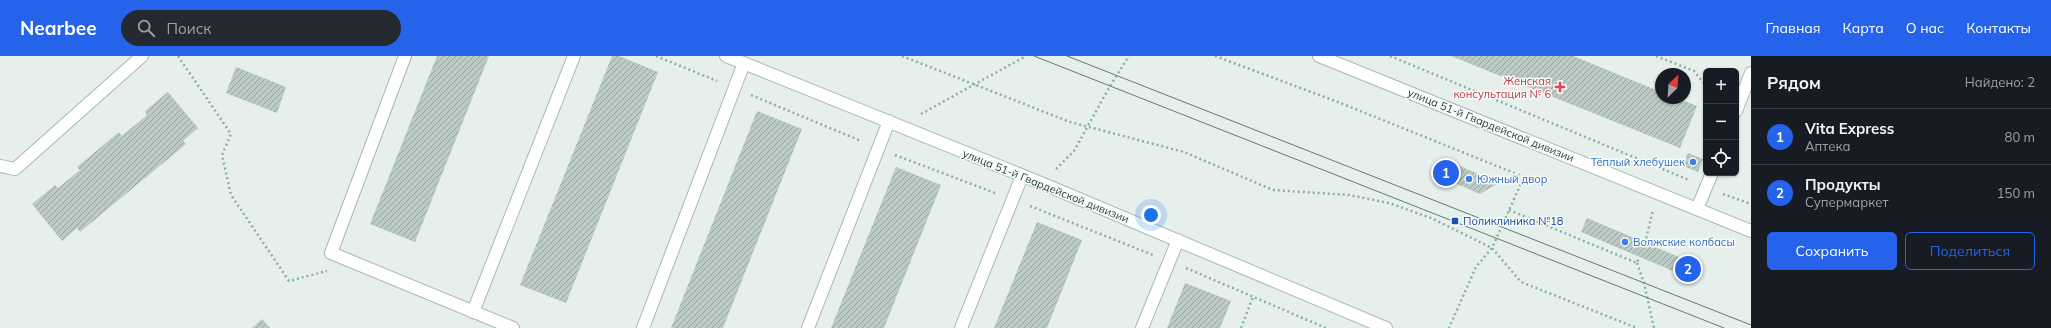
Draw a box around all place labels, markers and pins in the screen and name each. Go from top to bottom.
place label: Женская консультация № 6 [1453,74,1551,101]
marker: Женская консультация № 6 [1554,81,1566,93]
place label: Тёплый хлебушек [1591,155,1685,169]
marker: Тёплый хлебушек [1688,157,1698,167]
pin: 1 [1433,158,1459,188]
place label: Южный двор [1477,172,1548,186]
marker: Южный двор [1464,174,1474,184]
place label: Поликлиника №18 [1463,214,1564,228]
marker: Поликлиника №18 [1450,216,1460,226]
place label: Волжские колбасы [1633,235,1735,249]
marker: Волжские колбасы [1620,237,1630,247]
pin: 2 [1675,254,1701,284]

